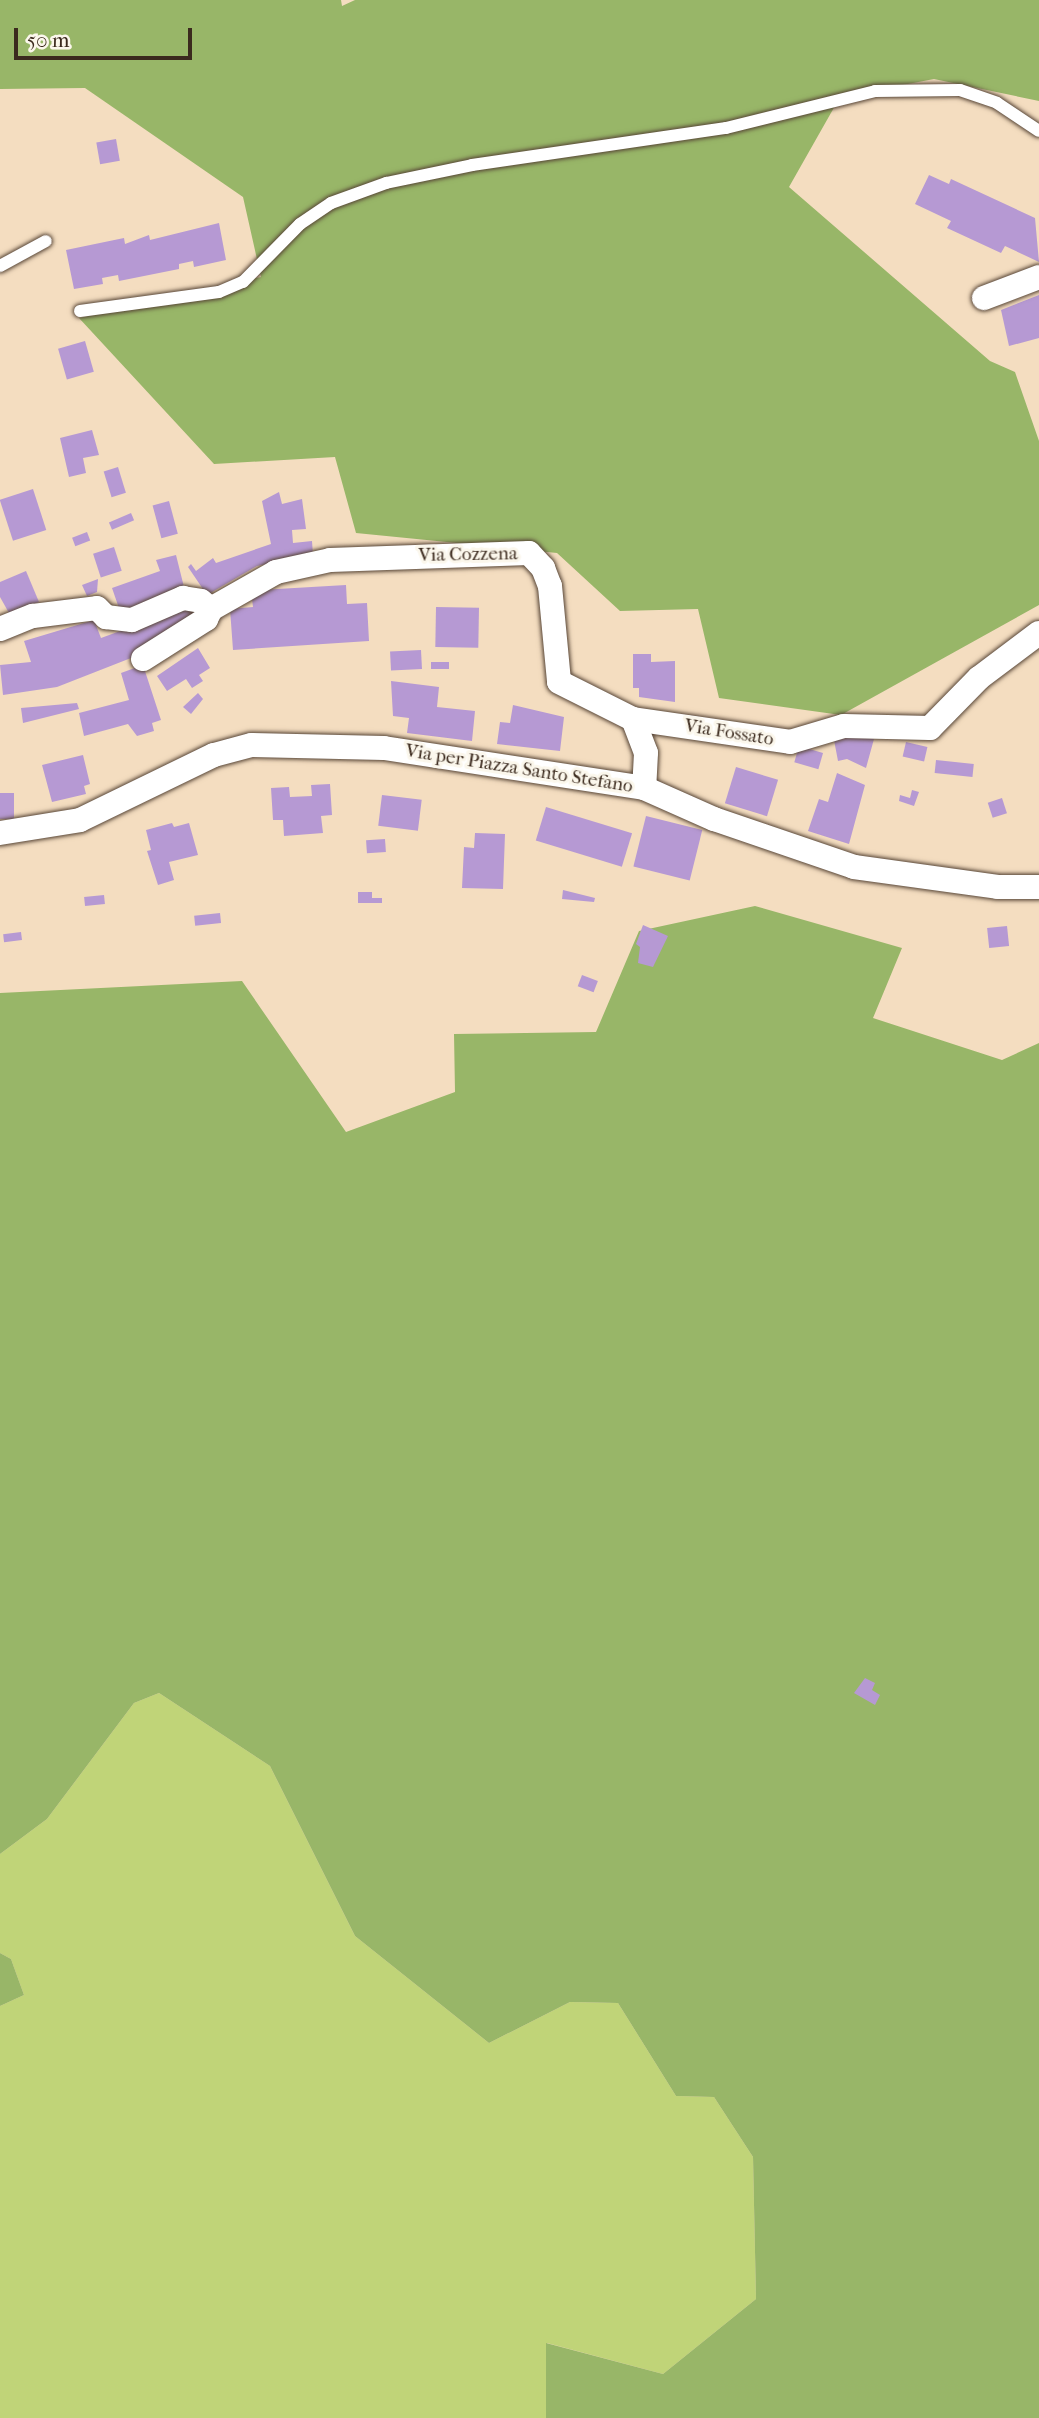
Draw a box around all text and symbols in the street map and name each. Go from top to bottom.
scale bar [18,14,196,58]
text: 50 m [27,28,70,52]
street label: Via Cozzena [418,543,518,567]
street label: Via Fossato [683,715,775,751]
street label: Via per Piazza Santo Stefano [404,740,634,798]

